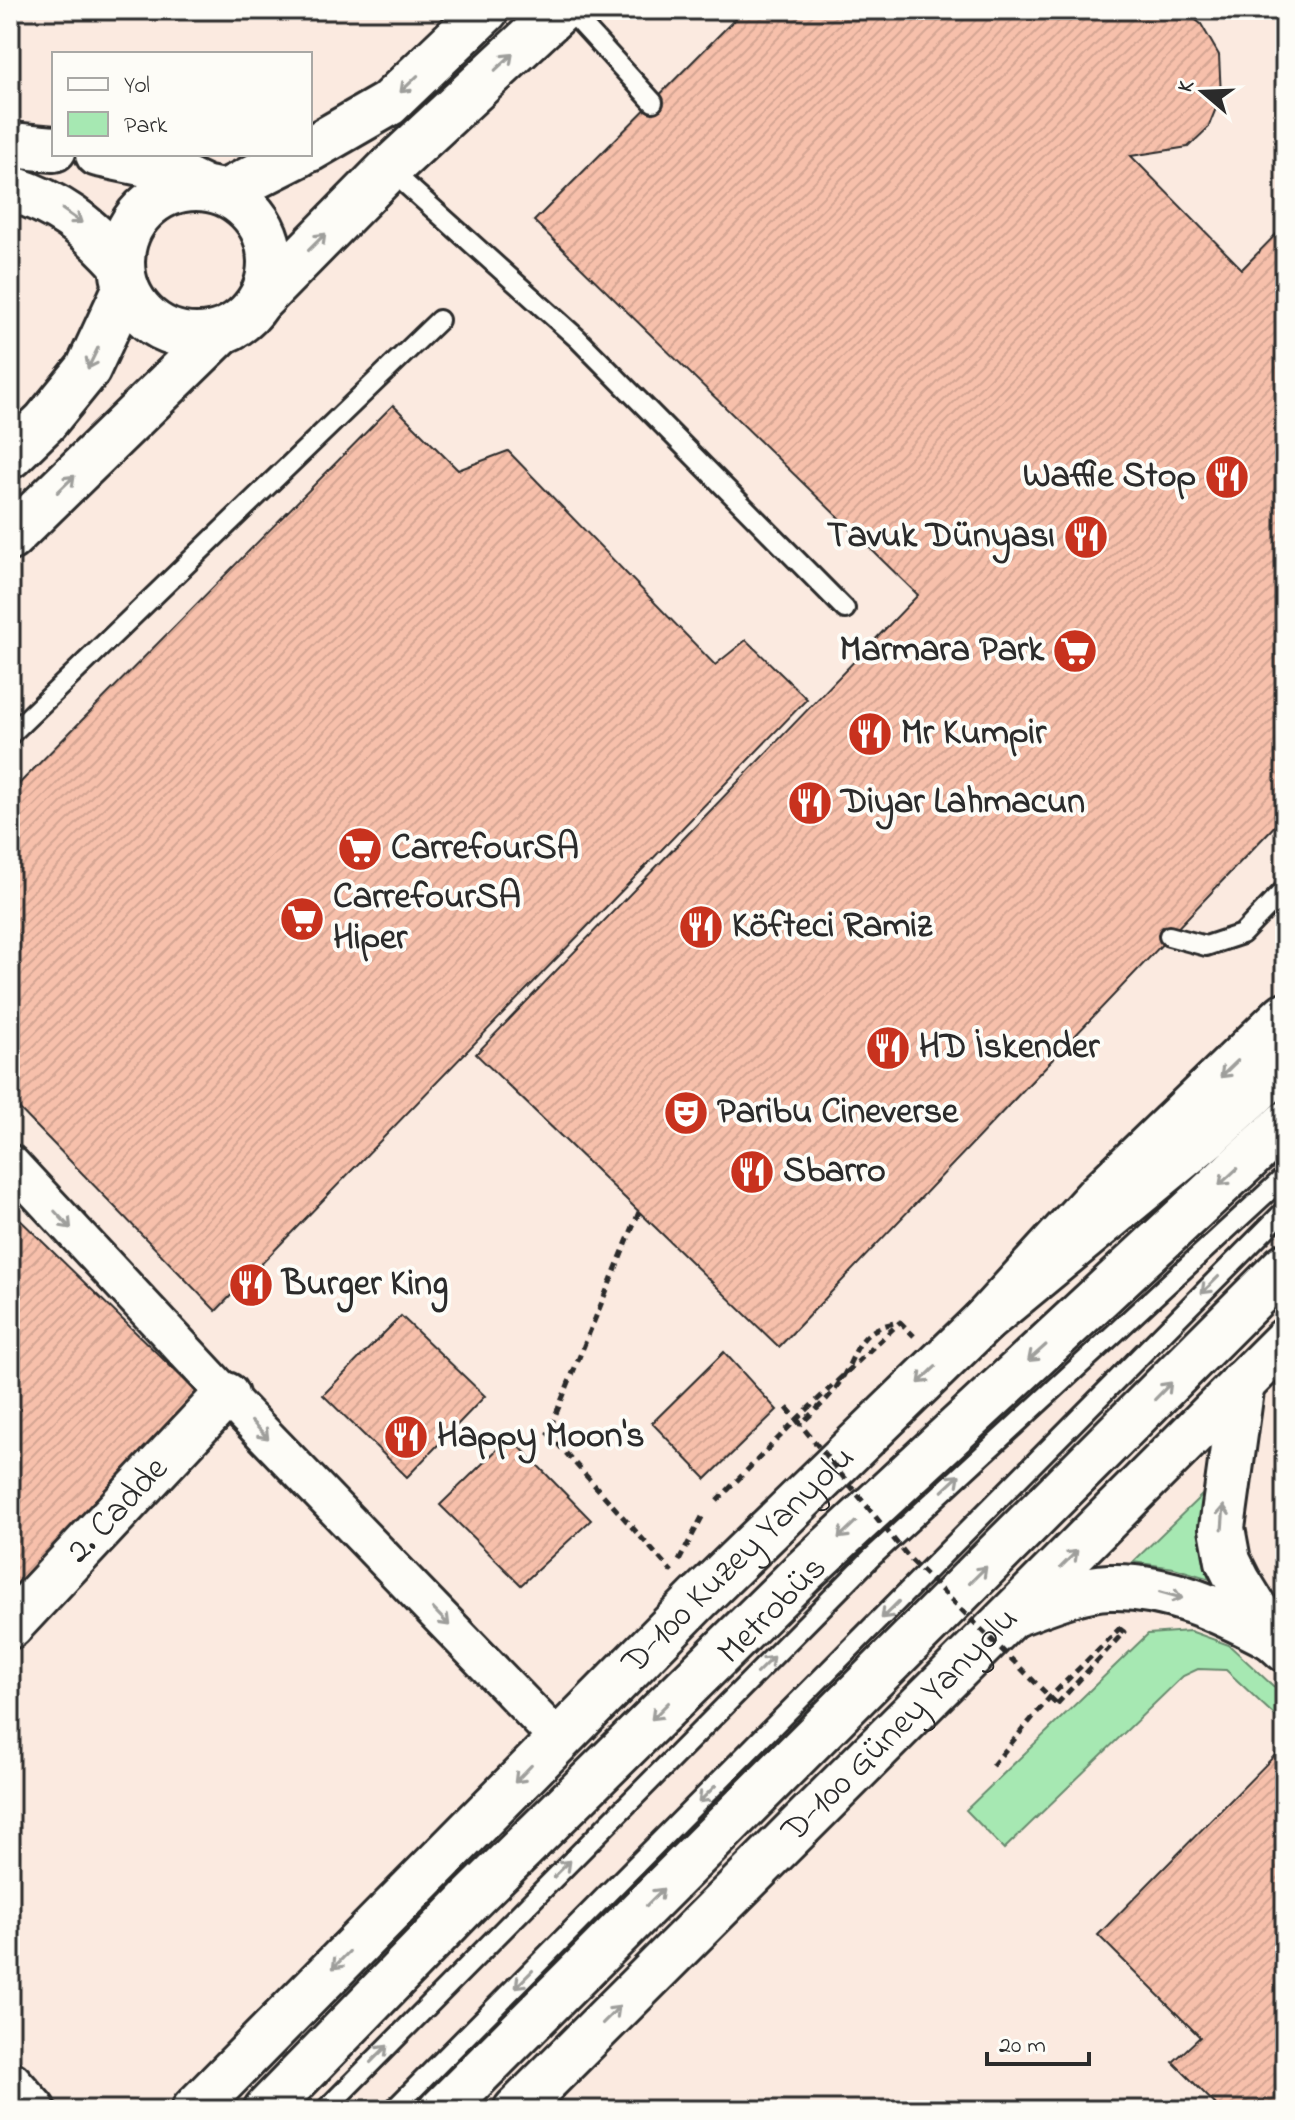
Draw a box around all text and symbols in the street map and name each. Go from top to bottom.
legend [52,52,312,156]
north arrow [1163,52,1243,132]
one-way arrow [494,54,514,72]
text: Yol [124,69,150,104]
one-way arrow [399,74,419,93]
text: K [1170,75,1204,97]
text: Park [124,109,168,144]
one-way arrow [60,208,82,224]
one-way arrow [307,233,327,252]
one-way arrow [85,345,100,369]
place label: Waffle Stop [1023,451,1196,504]
restaurant icon: Waffle Stop [1203,453,1251,501]
one-way arrow [56,474,76,493]
place label: Tavuk Dünyası [827,511,1055,564]
restaurant icon: Tavuk Dünyası [1062,513,1110,561]
place label: Marmara Park [840,625,1045,678]
supermarket icon: Marmara Park [1051,627,1099,675]
place label: Mr Kumpir [901,708,1047,761]
restaurant icon: Mr Kumpir [846,710,894,758]
place label: Diyar Lahmacun [839,777,1085,830]
restaurant icon: Diyar Lahmacun [786,779,834,827]
place label: CarrefourSA [391,823,579,876]
supermarket icon: CarrefourSA [336,825,384,873]
place label: CarrefourSA Hiper [333,872,521,966]
supermarket icon: CarrefourSA Hiper [278,895,326,943]
place label: Köfteci Ramiz [732,901,933,954]
restaurant icon: Köfteci Ramiz [677,903,725,951]
place label: HD İskender [919,1022,1100,1075]
restaurant icon: HD İskender [864,1024,912,1072]
one-way arrow [1220,1059,1239,1078]
place label: Paribu Cineverse [717,1087,959,1140]
theatre icon: Paribu Cineverse [662,1089,710,1137]
place label: Sbarro [783,1146,886,1199]
restaurant icon: Sbarro [728,1148,776,1196]
one-way arrow [1218,1168,1238,1187]
one-way arrow [54,1210,73,1230]
place label: Burger King [280,1259,448,1313]
restaurant icon: Burger King [227,1261,275,1309]
one-way arrow [1201,1275,1220,1294]
one-way arrow [1027,1343,1047,1361]
one-way arrow [917,1365,937,1384]
one-way arrow [1153,1381,1172,1401]
place label: Happy Moon's [437,1411,645,1464]
restaurant icon: Happy Moon's [382,1413,430,1461]
one-way arrow [250,1420,269,1439]
street label: D-100 Kuzey Yanyolu [610,1433,868,1688]
street label: 2. Cadde [54,1444,182,1576]
one-way arrow [941,1474,960,1493]
one-way arrow [1216,1504,1231,1531]
one-way arrow [837,1520,857,1539]
street label: Metrobüs [706,1544,840,1678]
one-way arrow [1059,1550,1078,1569]
one-way arrow [968,1565,988,1584]
one-way arrow [1158,1589,1183,1603]
street label: D-100 Güney Yanyolu [769,1595,1031,1857]
one-way arrow [881,1600,900,1619]
one-way arrow [431,1607,450,1627]
one-way arrow [755,1656,774,1675]
one-way arrow [651,1701,670,1720]
one-way arrow [514,1764,533,1784]
one-way arrow [698,1784,717,1803]
one-way arrow [552,1860,571,1879]
one-way arrow [645,1887,665,1907]
one-way arrow [332,1950,351,1970]
one-way arrow [515,1969,534,1988]
one-way arrow [601,2006,620,2025]
scale bar [987,2016,1089,2066]
text: 20 m [999,2029,1046,2064]
one-way arrow [369,2045,388,2064]

